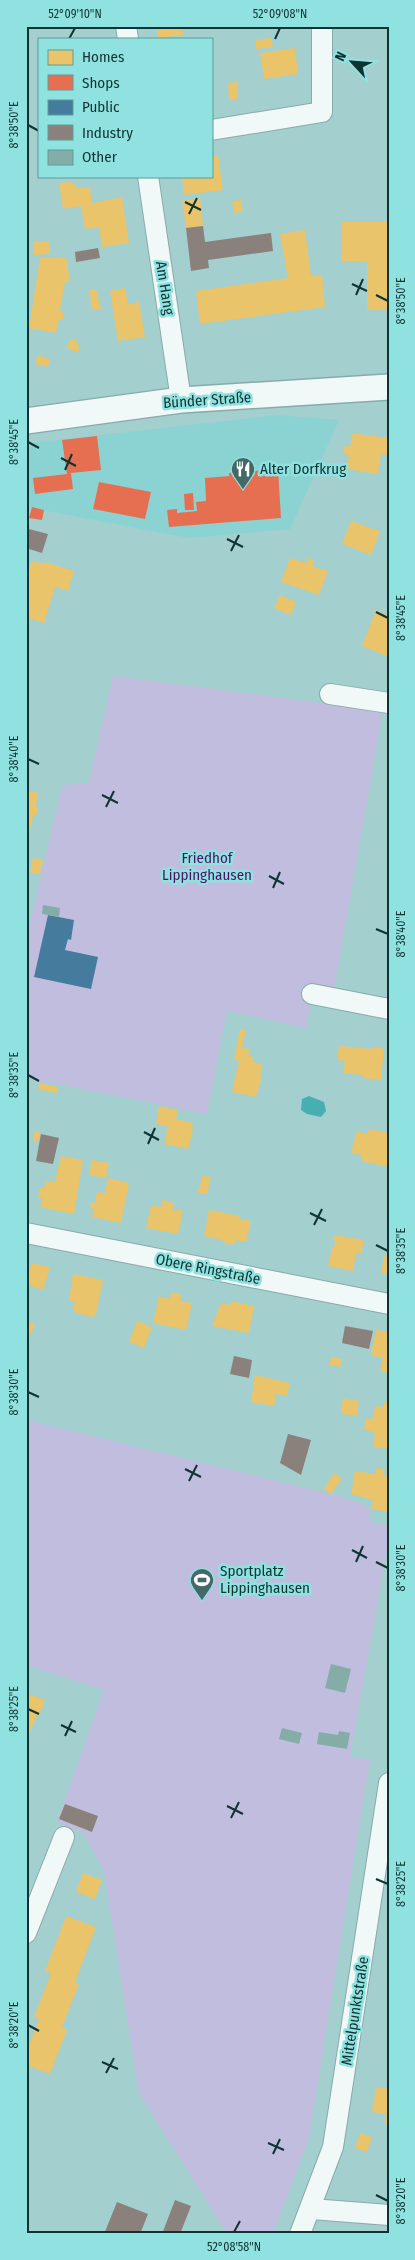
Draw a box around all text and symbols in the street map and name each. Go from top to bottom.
text: 52°09'10"N [48,7,102,21]
text: 52°09'08"N [253,7,307,21]
legend [38,38,212,178]
north arrow [328,38,378,88]
text: Homes [82,48,124,66]
text: N [331,49,350,64]
text: Shops [82,74,120,92]
text: Public [82,98,120,116]
text: 8°38'50"E [7,101,21,149]
text: Industry [82,124,133,142]
text: Other [82,148,118,166]
street label: Am Hang [152,260,178,316]
text: 8°38'50"E [394,277,408,325]
street label: Bünder Straße [162,388,252,412]
text: 8°38'45"E [7,419,21,465]
restaurant icon: Alter Dorfkrug [230,456,256,490]
place label: Alter Dorfkrug [260,460,346,478]
text: 8°38'45"E [394,595,408,641]
text: 8°38'40"E [7,735,21,782]
park label: Friedhof Lippinghausen [162,849,252,884]
text: 8°38'40"E [394,910,408,957]
text: 8°38'35"E [7,1052,21,1098]
text: 8°38'35"E [394,1228,408,1274]
street label: Obere Ringstraße [154,1250,262,1288]
text: 8°38'30"E [7,1368,21,1416]
text: 8°38'30"E [394,1544,408,1592]
place label: Sportplatz Lippinghausen [220,1562,310,1597]
sports icon: Sportplatz Lippinghausen [189,1567,215,1601]
text: 8°38'25"E [7,1686,21,1732]
text: 8°38'25"E [394,1861,408,1907]
street label: Mittelpunktstraße [338,1955,372,2067]
text: 8°38'20"E [7,2001,21,2048]
text: 8°38'20"E [394,2177,408,2224]
text: 52°08'58"N [207,2240,261,2254]

